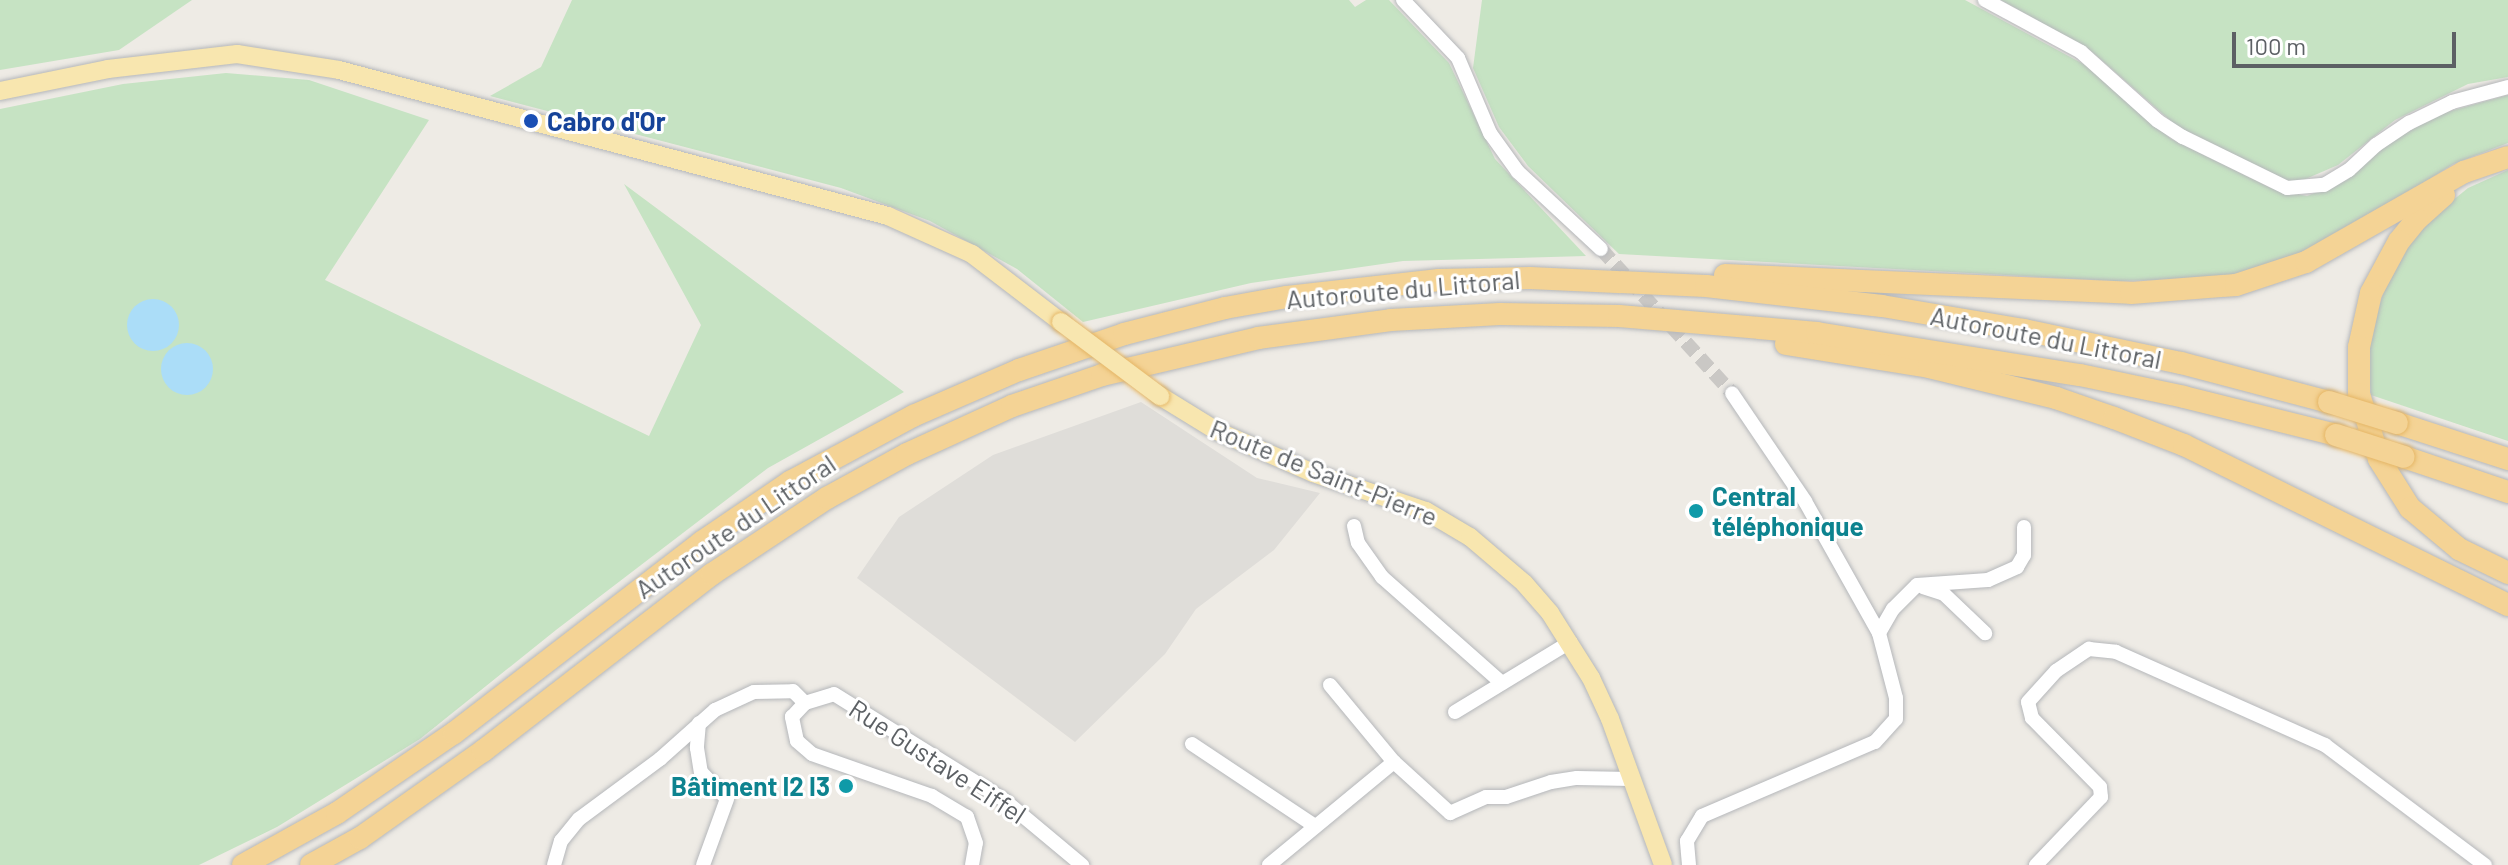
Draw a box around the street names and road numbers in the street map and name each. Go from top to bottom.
street label: Autoroute du Littoral [1285,263,1521,315]
street label: Autoroute du Littoral [1928,299,2164,375]
street label: Route de Saint-Pierre [1206,412,1442,532]
street label: Autoroute du Littoral [629,447,841,605]
street label: Rue Gustave Eiffel [844,692,1032,830]

